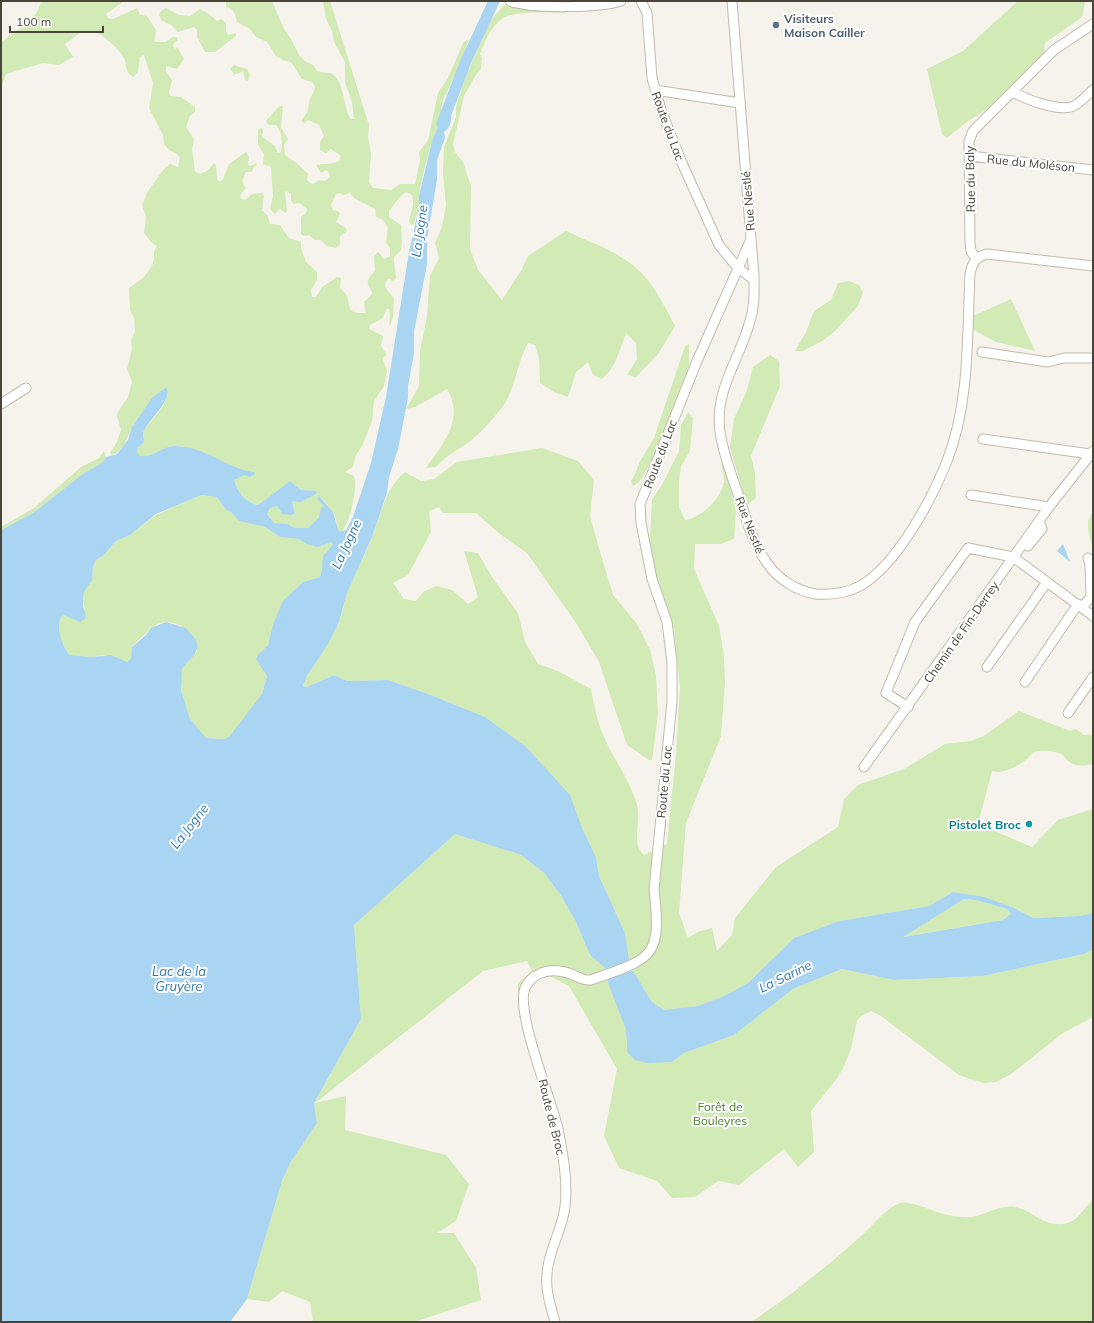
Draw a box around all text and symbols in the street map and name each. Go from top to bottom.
scale bar [10,8,103,34]
place label: Visiteurs Maison Cailler [783,11,865,40]
text: 100 m [16,14,51,29]
marker: Visiteurs Maison Cailler [771,20,781,30]
street label: Route du Lac [649,89,687,163]
street label: Rue du Baly [962,145,978,212]
street label: Rue du Moléson [986,151,1076,175]
street label: Rue Nestlé [738,171,758,231]
water label: La Jogne [407,204,431,258]
street label: Route du Lac [640,417,680,491]
street label: Rue Nestlé [732,494,768,556]
water label: La Jogne [328,517,364,571]
street label: Chemin de Fin-Derrey [920,578,1002,686]
street label: Route du Lac [653,745,675,819]
water label: La Jogne [167,800,211,852]
place label: Pistolet Broc [949,817,1021,832]
marker: Pistolet Broc [1024,819,1034,829]
water label: La Sarine [756,956,814,996]
water label: Lac de la Gruyère [152,963,206,994]
street label: Route de Broc [535,1077,569,1157]
park label: Forêt de Bouleyres [693,1099,747,1128]

